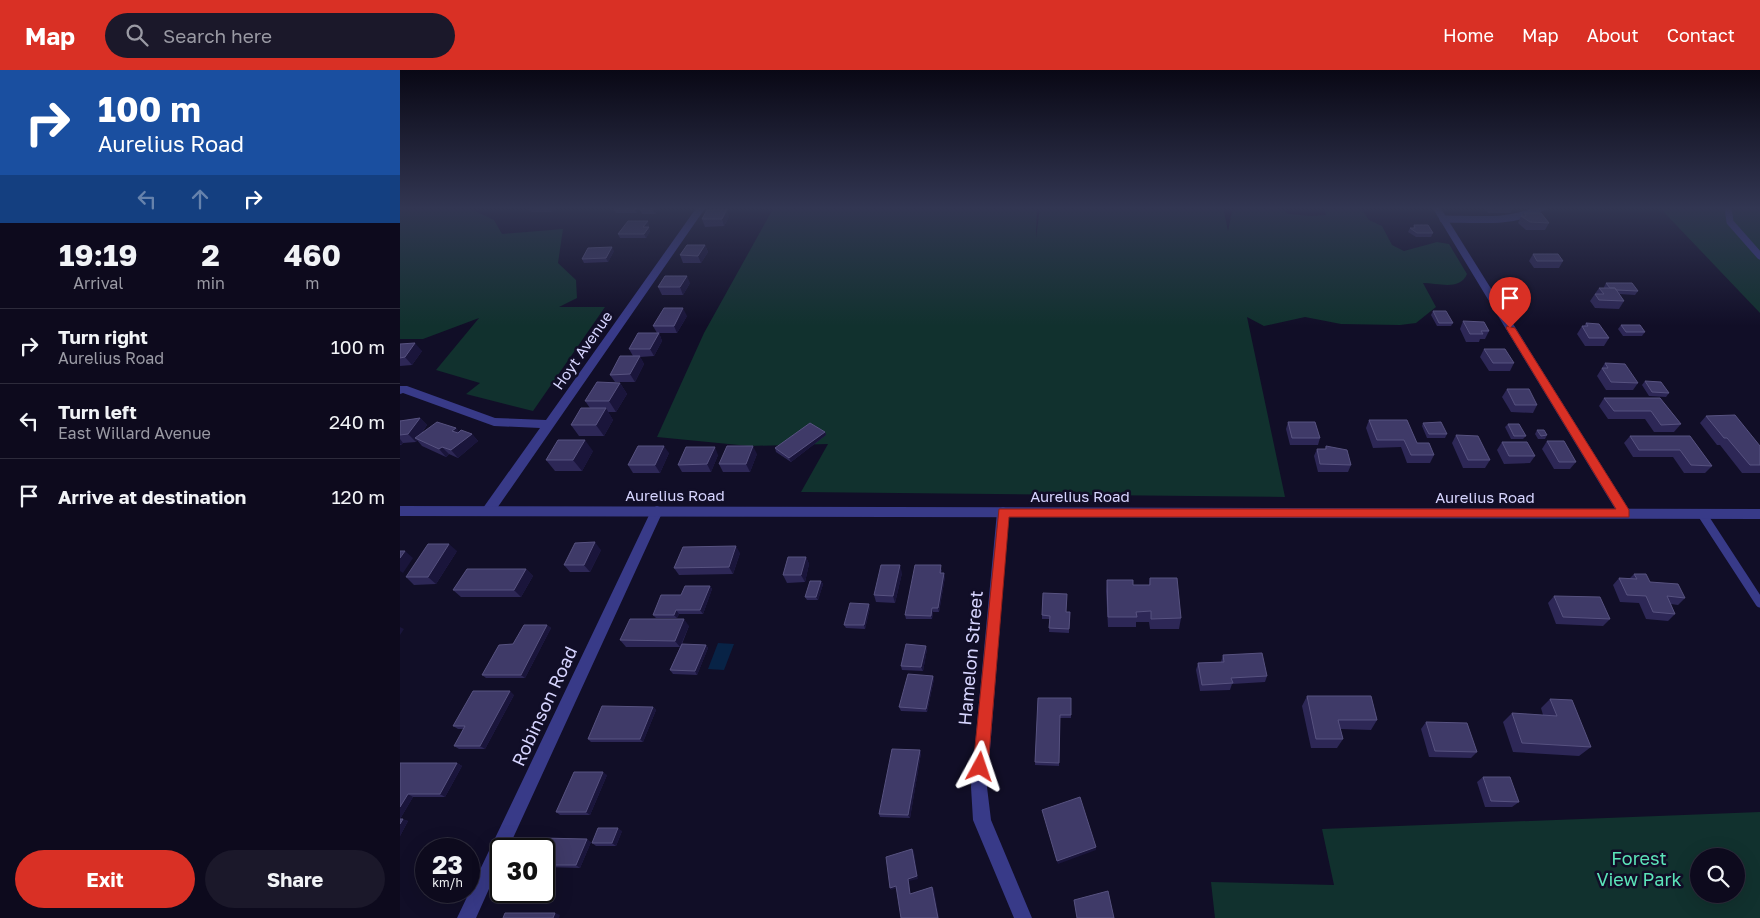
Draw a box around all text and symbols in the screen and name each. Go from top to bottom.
search box [105,13,455,58]
text: Map [25,21,75,50]
icon: search [123,21,151,49]
text: Search here [163,24,272,47]
text: Home [1443,24,1494,46]
text: Map [1522,24,1559,46]
text: About [1587,24,1639,46]
text: Contact [1667,24,1735,46]
text: 100 m [98,88,201,130]
icon: right [15,90,80,155]
text: Aurelius Road [98,130,244,157]
icon: left [133,185,161,213]
icon: ahead [186,185,214,213]
icon: right [239,185,267,213]
text: 19:19 [59,237,138,273]
text: 2 [201,237,220,273]
text: 460 [284,237,341,273]
text: Arrival [73,273,123,293]
text: min [196,273,225,293]
text: m [305,273,319,293]
pin [1489,277,1531,328]
icon: arrive [1496,284,1524,312]
street label: Hoyt Avenue [548,307,616,393]
text: Turn right [58,325,148,348]
icon: right [15,332,43,360]
text: 100 m [331,335,385,358]
text: Aurelius Road [58,348,164,368]
text: Turn left [58,400,137,423]
icon: left [15,407,43,435]
text: 240 m [329,410,385,433]
text: East Willard Avenue [58,423,211,443]
icon: arrive [15,482,43,510]
text: Arrive at destination [58,485,246,508]
text: 120 m [331,485,385,508]
street label: Aurelius Road [625,486,725,504]
street label: Aurelius Road [1030,487,1130,505]
street label: Aurelius Road [1435,488,1535,506]
street label: Hamelon Street [953,590,987,726]
street label: Robinson Road [507,643,581,769]
position arrow [953,740,1005,792]
speed limit sign: 30 [490,838,555,903]
park label: Forest View Park [1596,847,1682,890]
map controls [1690,848,1745,903]
button: search [1690,848,1745,903]
text: 23 [432,849,463,880]
button: Exit [15,850,195,908]
button: Share [205,850,385,908]
text: km/h [432,875,463,890]

